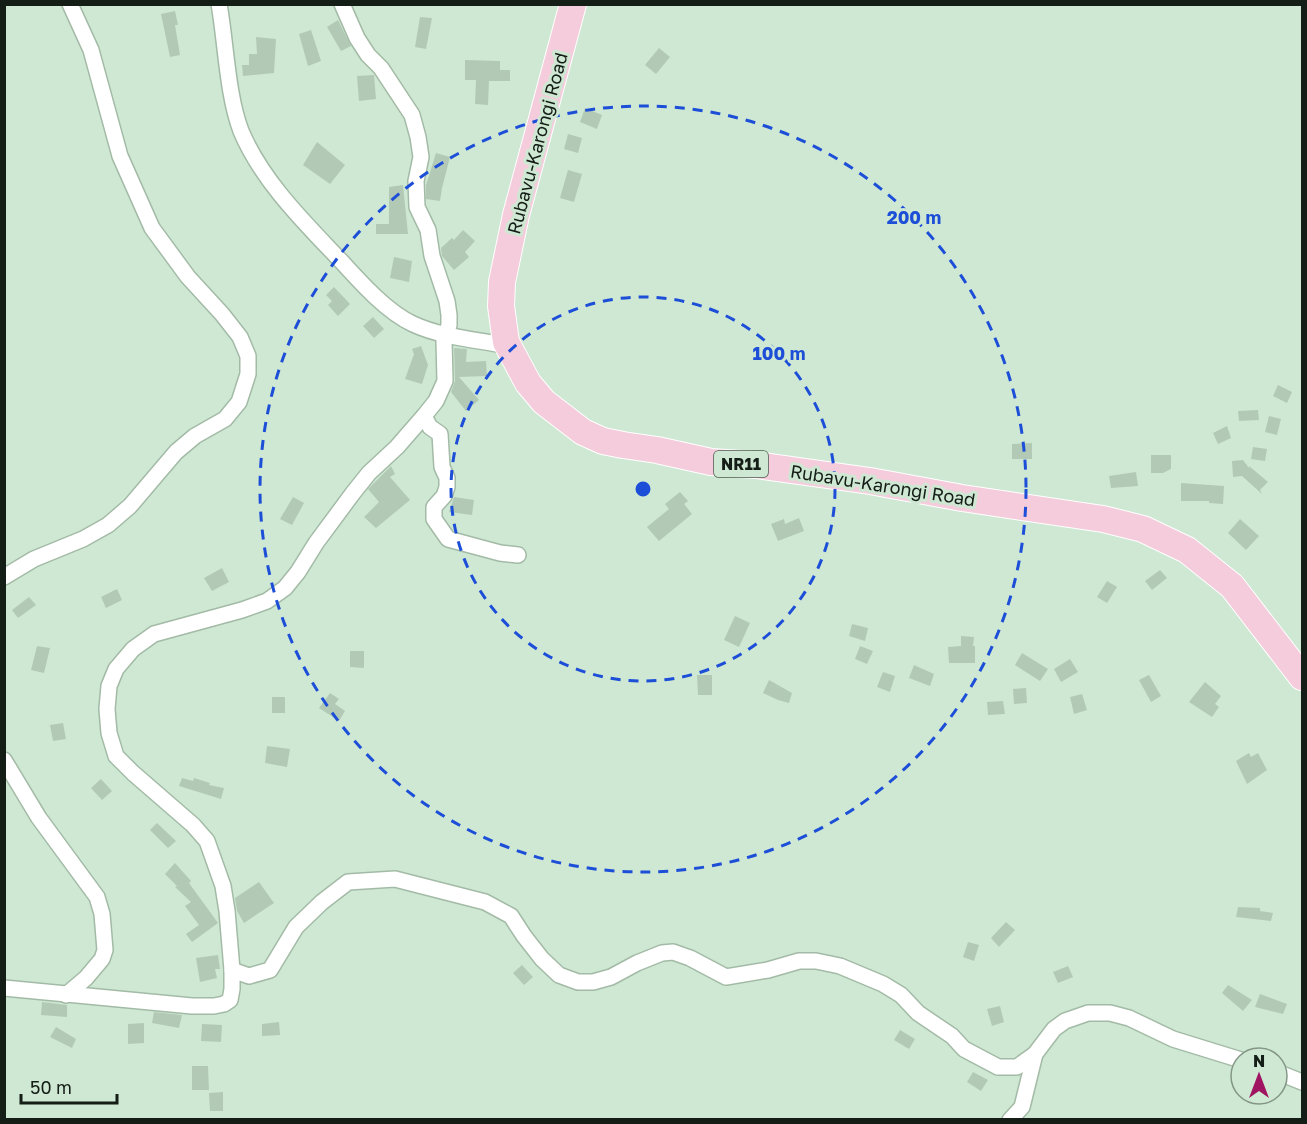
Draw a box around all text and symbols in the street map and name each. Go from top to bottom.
street label: Rubavu-Karongi Road [502,50,572,236]
text: 200 m [887,206,941,228]
text: 100 m [753,342,805,364]
road number: NR11 [714,451,768,477]
street label: Rubavu-Karongi Road [789,460,977,510]
centre of rings [633,479,653,499]
north arrow [1229,1046,1289,1106]
text: N [1253,1051,1265,1071]
scale bar [21,1067,117,1105]
text: 50 m [30,1076,72,1098]

